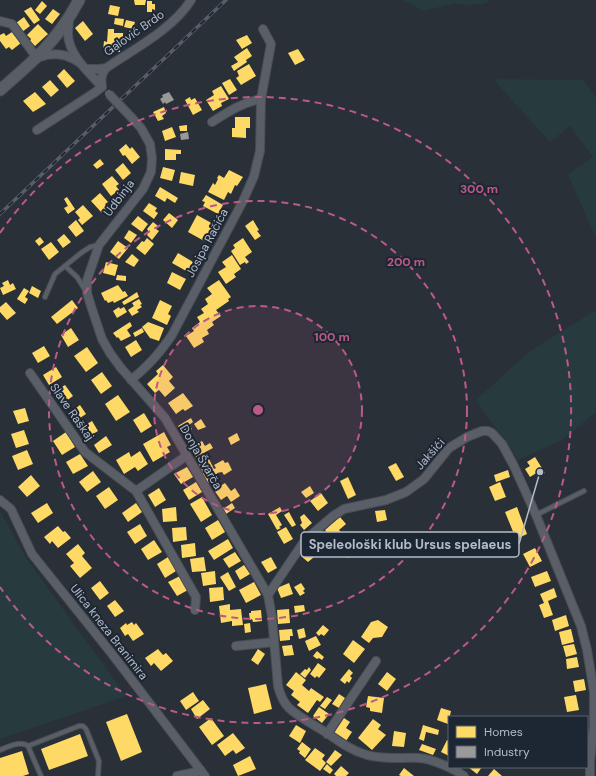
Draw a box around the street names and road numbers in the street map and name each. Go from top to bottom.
street label: Galović Brdo [101,6,167,60]
street label: Udbinja [100,176,138,220]
street label: Josipa Račića [182,206,232,280]
street label: Slave Raškaj [46,380,98,444]
street label: Donja Švarča [176,422,226,492]
street label: Jakšići [412,435,448,473]
street label: Ulica kneza Branimira [67,581,151,683]

